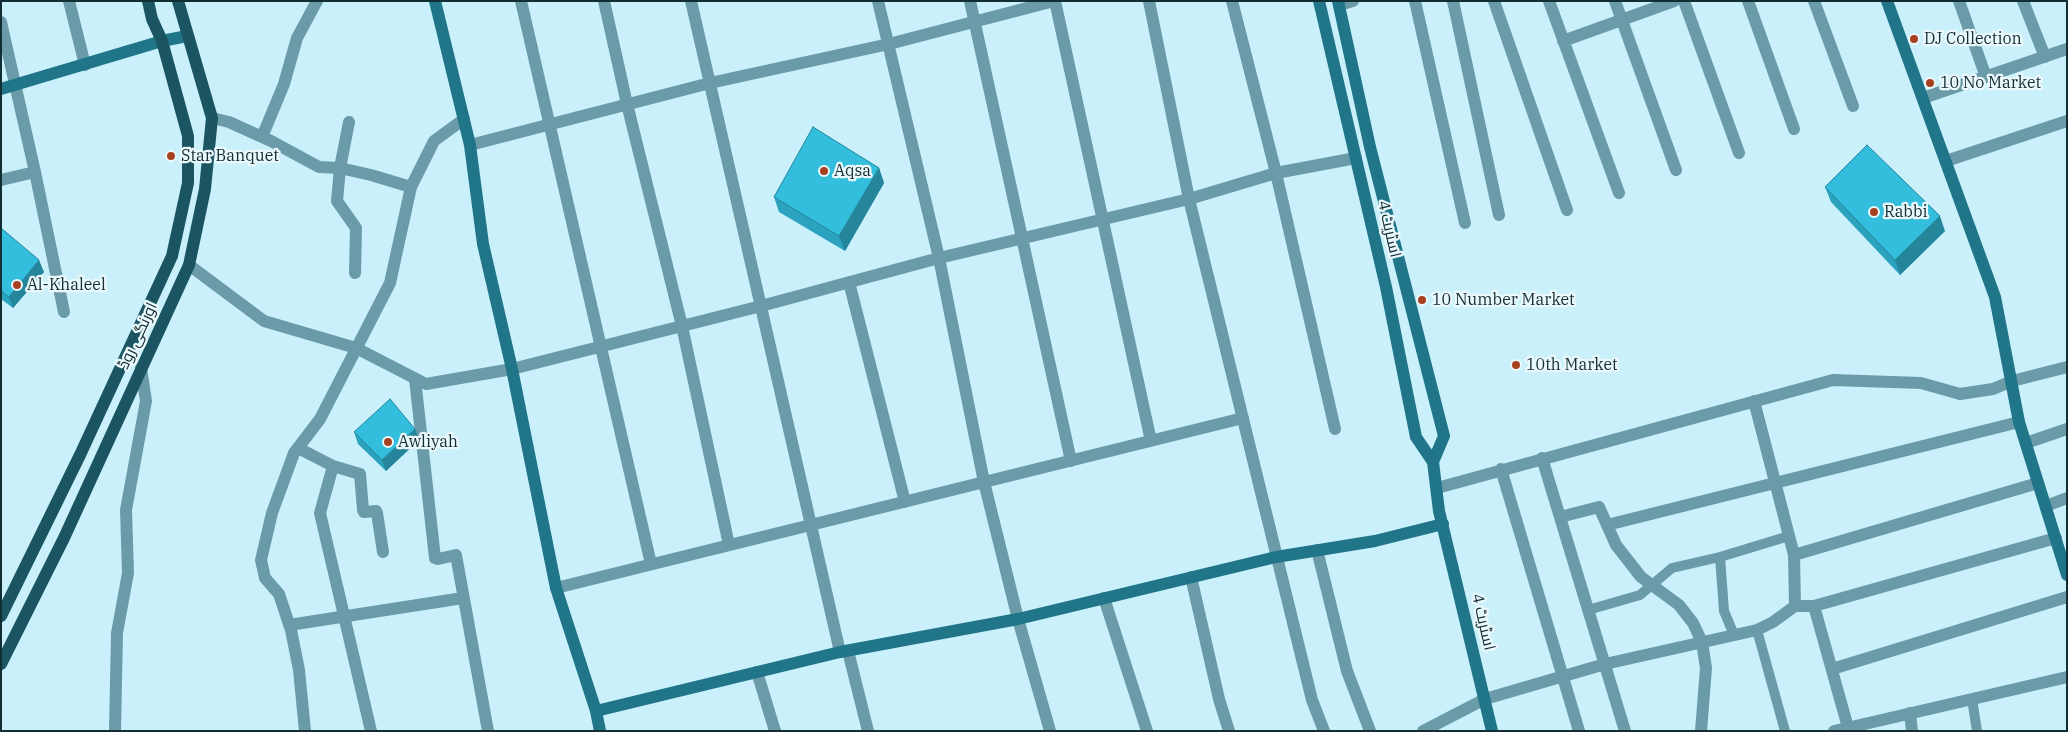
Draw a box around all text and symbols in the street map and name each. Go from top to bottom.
place label: DJ Collection [1924,29,2022,49]
marker: DJ Collection [1908,33,1920,45]
place label: 10 No Market [1940,73,2041,93]
marker: 10 No Market [1924,77,1936,89]
place label: Star Banquet [181,146,279,166]
marker: Star Banquet [165,150,177,162]
place label: Aqsa [834,161,871,181]
marker: Aqsa [818,165,830,177]
street label: اسٹریٹ 4 [1373,199,1405,259]
place label: Rabbi [1884,202,1928,222]
marker: Rabbi [1868,206,1880,218]
place label: Al-Khaleel [27,275,106,295]
marker: Al-Khaleel [11,279,23,291]
place label: 10 Number Market [1432,290,1575,310]
marker: 10 Number Market [1416,294,1428,306]
street label: اورنگی روڈ [114,300,162,372]
place label: 10th Market [1526,355,1618,375]
marker: 10th Market [1510,359,1522,371]
place label: Awliyah [398,432,458,452]
marker: Awliyah [382,436,394,448]
street label: اسٹریٹ 4 [1467,592,1499,652]

